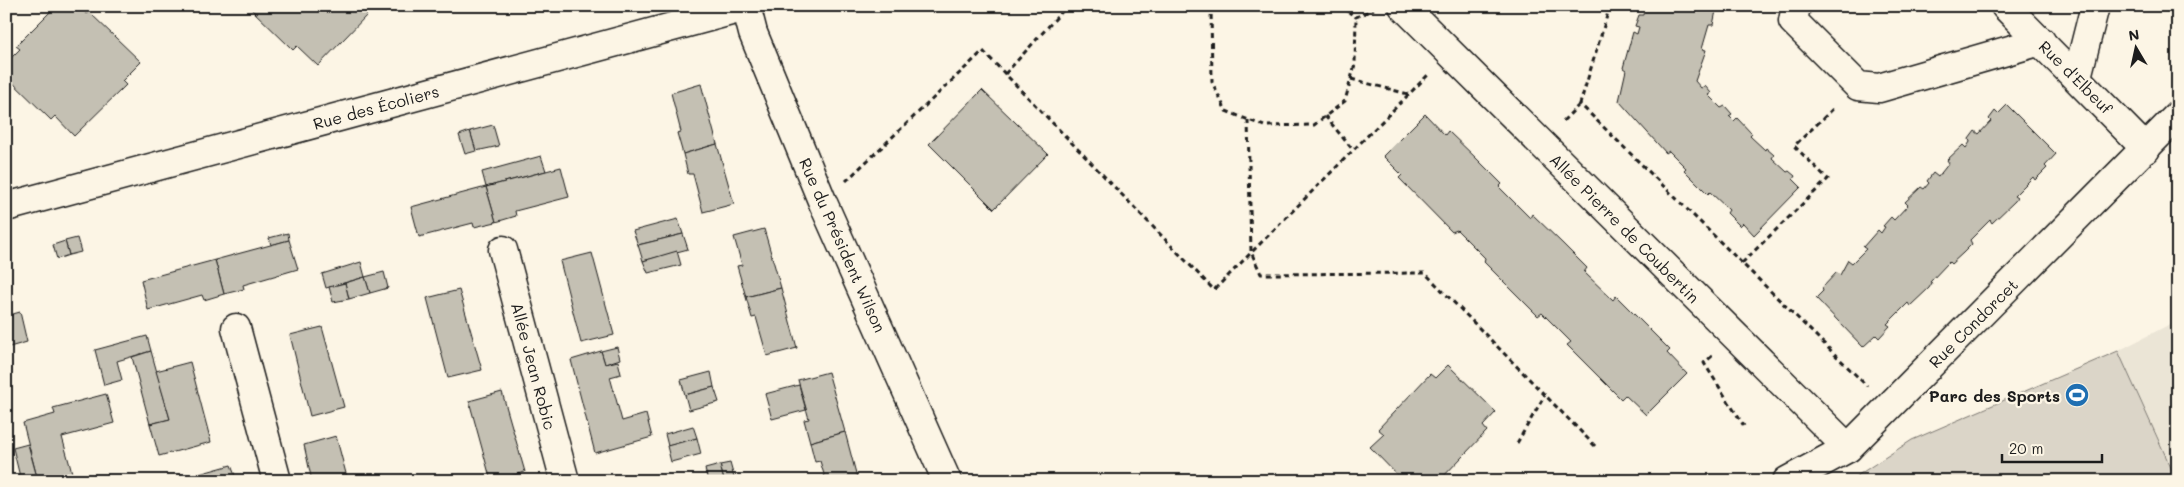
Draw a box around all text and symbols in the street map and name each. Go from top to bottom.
north arrow [2112,22,2162,72]
text: N [2127,24,2141,45]
street label: Rue d'Elbeuf [2035,36,2118,119]
street label: Rue des Écoliers [311,80,441,134]
street label: Allée Pierre de Coubertin [1546,149,1704,307]
street label: Rue du Président Wilson [795,154,891,336]
street label: Rue Condorcet [1924,274,2022,372]
street label: Allée Jean Robic [507,300,561,432]
sports icon: Parc des Sports [2064,382,2090,408]
place label: Parc des Sports [1929,385,2060,406]
scale bar [2002,432,2102,464]
text: 20 m [2009,438,2043,458]

